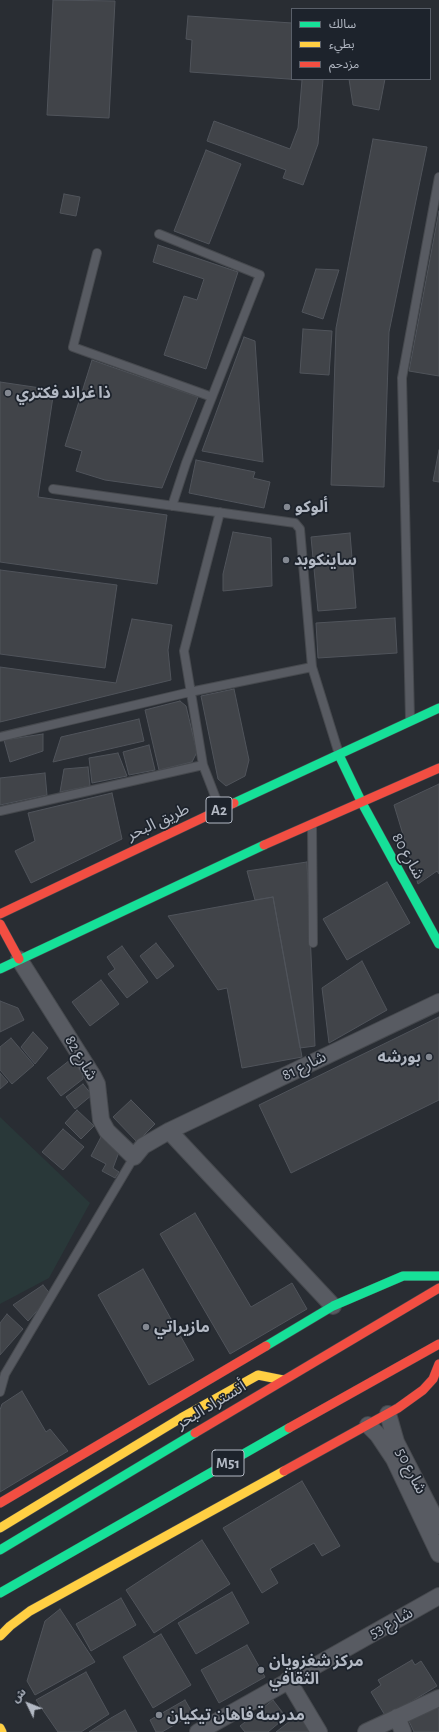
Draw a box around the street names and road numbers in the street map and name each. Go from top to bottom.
road number: A2 [206,797,232,823]
street label: طريق البحر [124,799,192,845]
street label: شارع 80 [388,830,428,882]
street label: شارع 82 [61,1032,101,1084]
street label: شارع 81 [279,1047,329,1085]
street label: أتستراد البحر [173,1377,249,1433]
street label: شارع 50 [391,1445,431,1497]
road number: M51 [212,1450,244,1476]
street label: شارع 53 [366,1603,416,1643]

